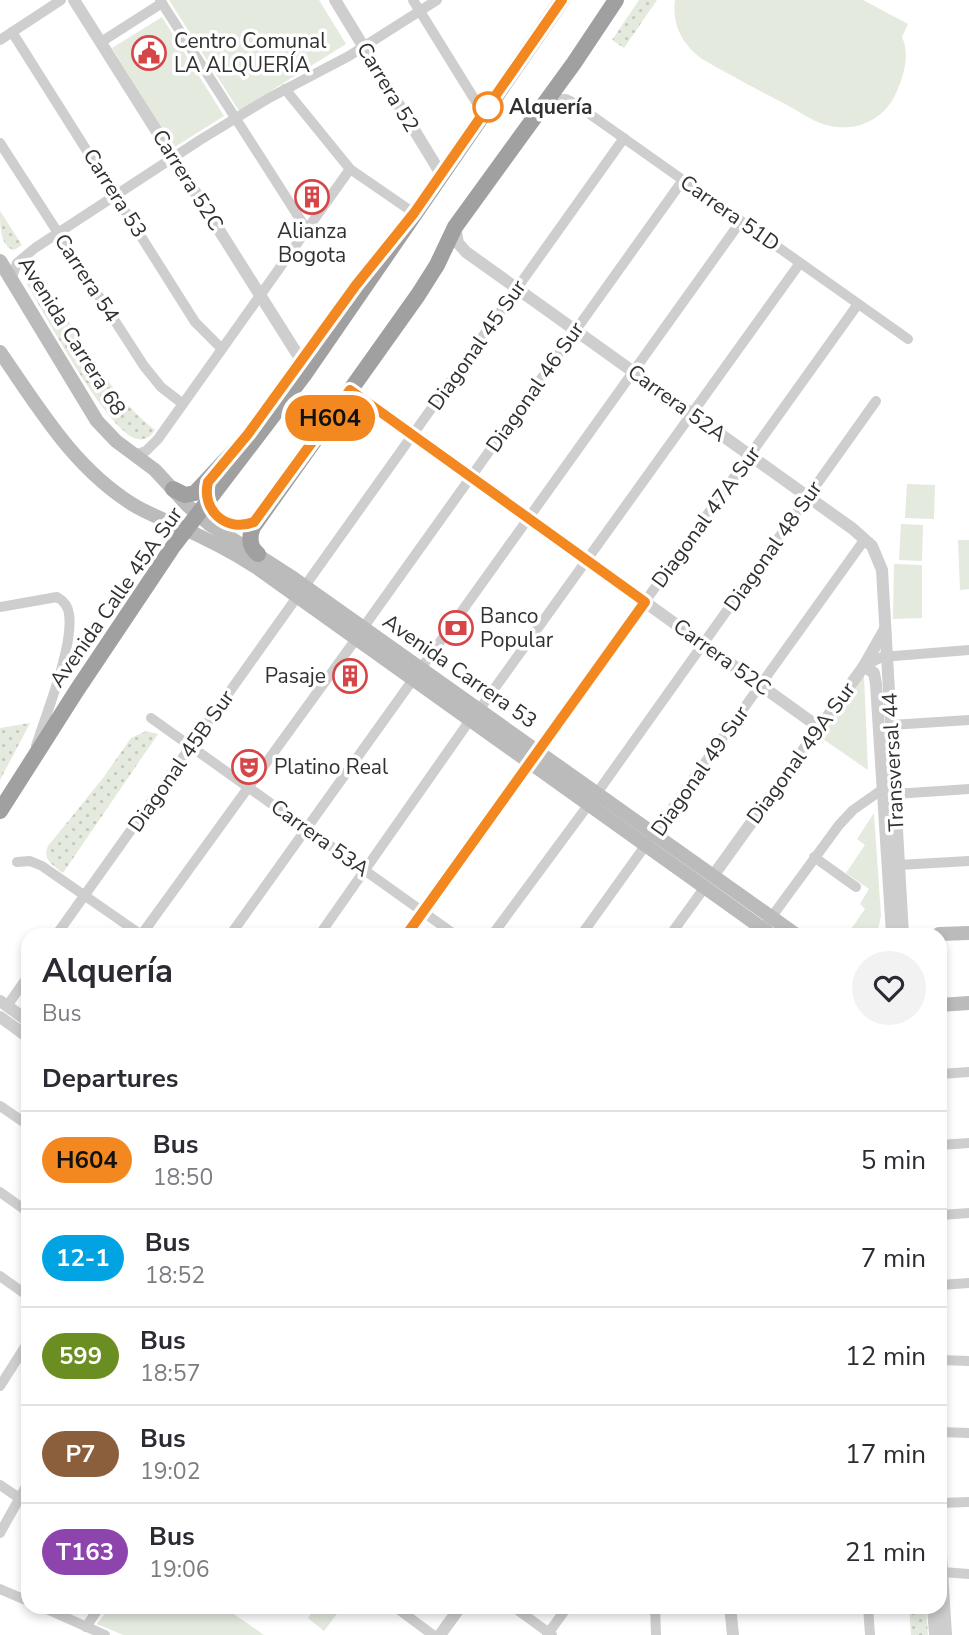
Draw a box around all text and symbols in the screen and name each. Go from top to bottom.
place label: Centro Comunal LA ALQUERÍA [174,27,327,79]
public building icon: Centro Comunal LA ALQUERÍA [130,34,168,72]
street label: Carrera 52 [350,37,426,137]
marker: Alquería [473,92,503,122]
place label: Alquería [509,93,592,121]
street label: Carrera 52C [146,124,230,236]
street label: Carrera 53 [77,143,153,243]
street label: Carrera 51D [675,168,785,258]
building icon: Alianza Bogota [293,178,331,216]
place label: Alianza Bogota [277,217,347,269]
street label: Carrera 54 [48,228,126,328]
street label: Avenida Carrera 68 [12,251,132,421]
street label: Diagonal 45 Sur [422,274,533,416]
street label: Diagonal 46 Sur [480,316,591,458]
street label: Carrera 52A [622,358,732,448]
line badge: H604 [281,395,379,441]
text: H604 [299,402,361,434]
street label: Diagonal 47A Sur [645,440,767,593]
street label: Diagonal 48 Sur [718,475,829,617]
street label: Avenida Calle 45A Sur [43,501,189,693]
place label: Banco Popular [480,602,554,654]
street label: Avenida Carrera 53 [377,607,543,735]
bank icon: Banco Popular [437,609,475,647]
street label: Carrera 52C [668,612,776,702]
building icon: Pasaje [331,657,369,695]
place label: Pasaje [265,662,326,690]
street label: Diagonal 49A Sur [740,676,862,829]
street label: Diagonal 45B Sur [122,684,241,838]
street label: Transversal 44 [875,692,911,832]
street label: Diagonal 49 Sur [645,700,756,842]
theatre icon: Platino Real [230,748,268,786]
place label: Platino Real [274,753,389,781]
street label: Carrera 53A [265,793,375,883]
text: Alquería [42,949,173,994]
button: heart [852,951,926,1025]
text: Bus [42,998,82,1029]
text: Departures [42,1061,178,1096]
text: Bus [153,1127,198,1162]
text: 5 min [861,1143,926,1178]
text: H604 [56,1144,118,1176]
text: 18:50 [153,1162,213,1193]
text: Bus [145,1225,190,1260]
text: 7 min [861,1241,926,1276]
text: 12-1 [56,1242,110,1274]
text: 18:52 [145,1260,205,1291]
text: Bus [140,1323,186,1358]
text: 12 min [845,1339,926,1374]
text: 599 [59,1340,102,1372]
text: 18:57 [140,1358,200,1389]
text: Bus [140,1421,186,1456]
text: 17 min [845,1437,926,1472]
text: P7 [65,1438,96,1470]
text: 19:02 [140,1456,200,1487]
text: Bus [149,1519,195,1554]
text: 21 min [845,1535,926,1570]
text: T163 [56,1536,114,1568]
text: 19:06 [149,1554,210,1585]

